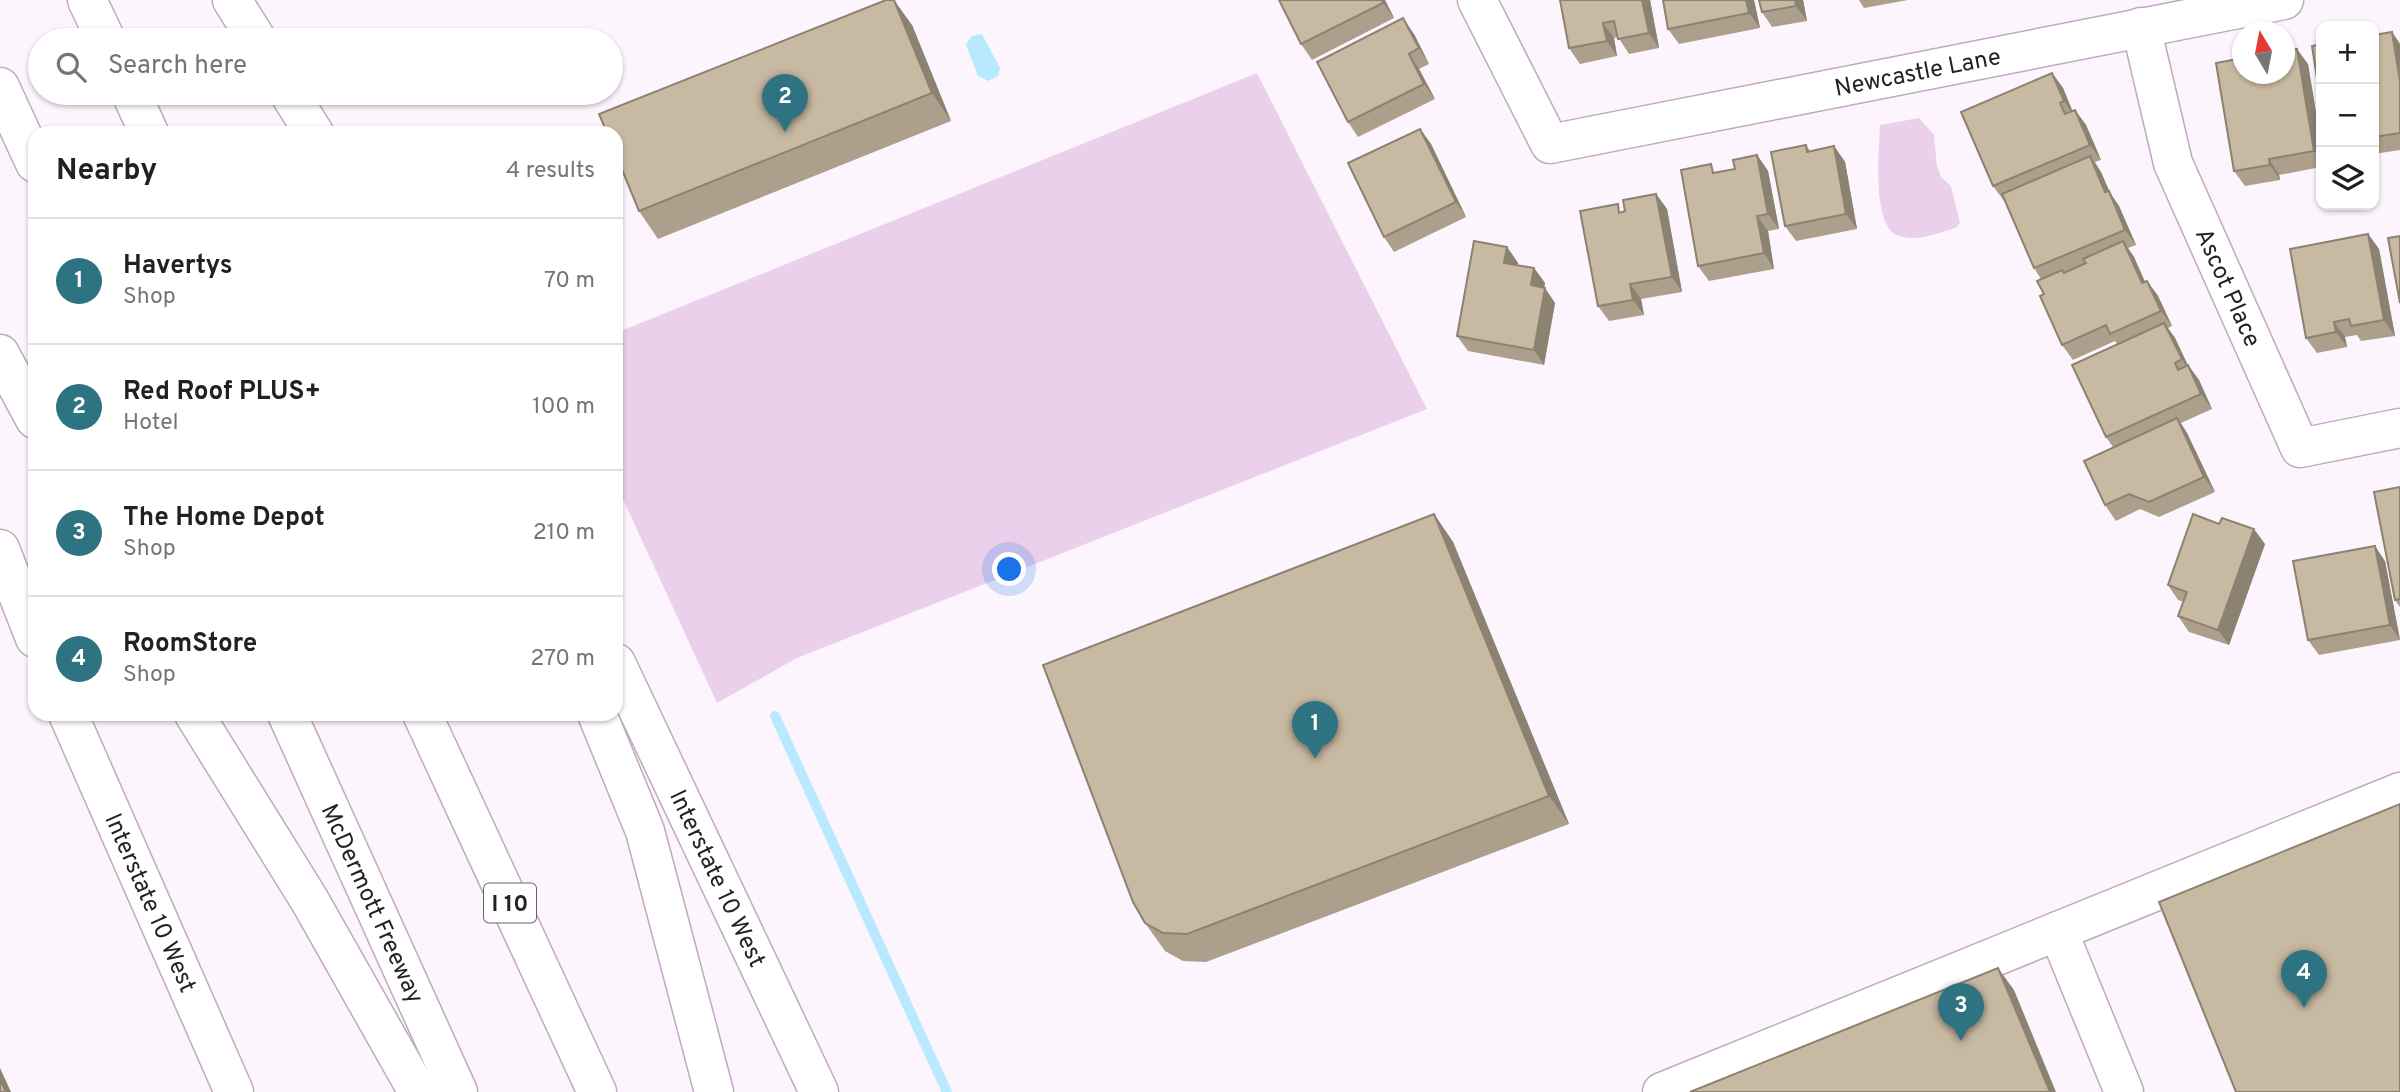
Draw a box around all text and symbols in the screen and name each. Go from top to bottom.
north arrow [2232,21,2295,84]
map controls [2316,21,2379,210]
button: + [2316,21,2379,84]
search box [28,28,623,105]
street label: Newcastle Lane [1832,43,2004,105]
icon: search [52,48,90,86]
text: Search here [108,50,247,83]
pin: 2 [762,74,808,132]
button: − [2316,84,2379,147]
button: layers [2316,147,2379,210]
text: Nearby [56,153,157,190]
text: 4 results [506,157,595,186]
street label: Ascot Place [2187,224,2266,352]
text: Havertys [123,250,233,283]
text: 1 [74,267,84,296]
text: 70 m [544,267,595,296]
text: Shop [123,283,176,312]
text: Red Roof PLUS+ [123,376,321,409]
text: 2 [72,393,86,422]
text: 100 m [532,393,595,422]
text: Hotel [123,409,179,438]
text: The Home Depot [123,502,325,535]
text: 3 [72,519,86,548]
text: 210 m [533,519,595,548]
text: Shop [123,535,176,564]
your location [992,552,1026,586]
text: RoomStore [123,628,257,661]
text: 4 [72,645,86,674]
text: 270 m [530,645,595,674]
text: Shop [123,661,176,690]
pin: 1 [1292,701,1338,759]
street label: Interstate 10 West [661,786,771,972]
street label: McDermott Freeway [313,800,429,1009]
street label: Interstate 10 West [97,809,201,998]
road number: I 10 [484,884,536,922]
pin: 4 [2281,950,2327,1008]
pin: 3 [1938,983,1984,1041]

